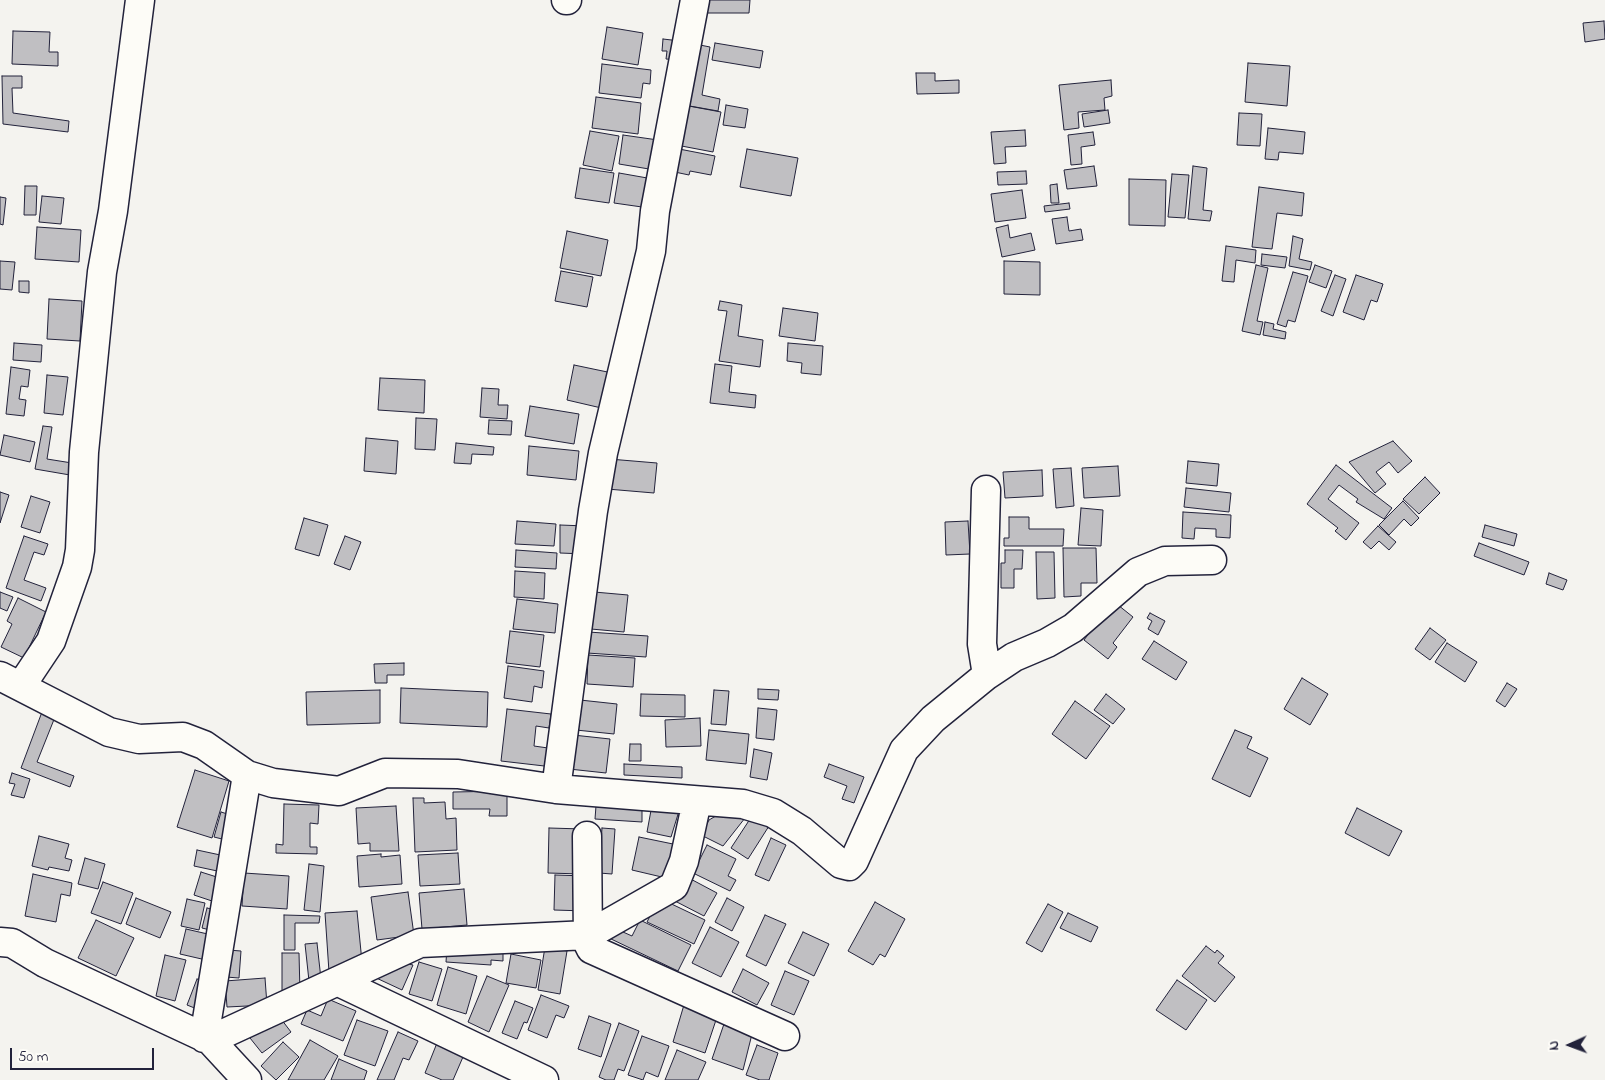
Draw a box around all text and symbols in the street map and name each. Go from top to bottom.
north arrow [1545,1020,1595,1070]
scale bar [12,1038,156,1070]
text: N [1544,1040,1565,1051]
text: 50 m [18,1046,48,1068]

